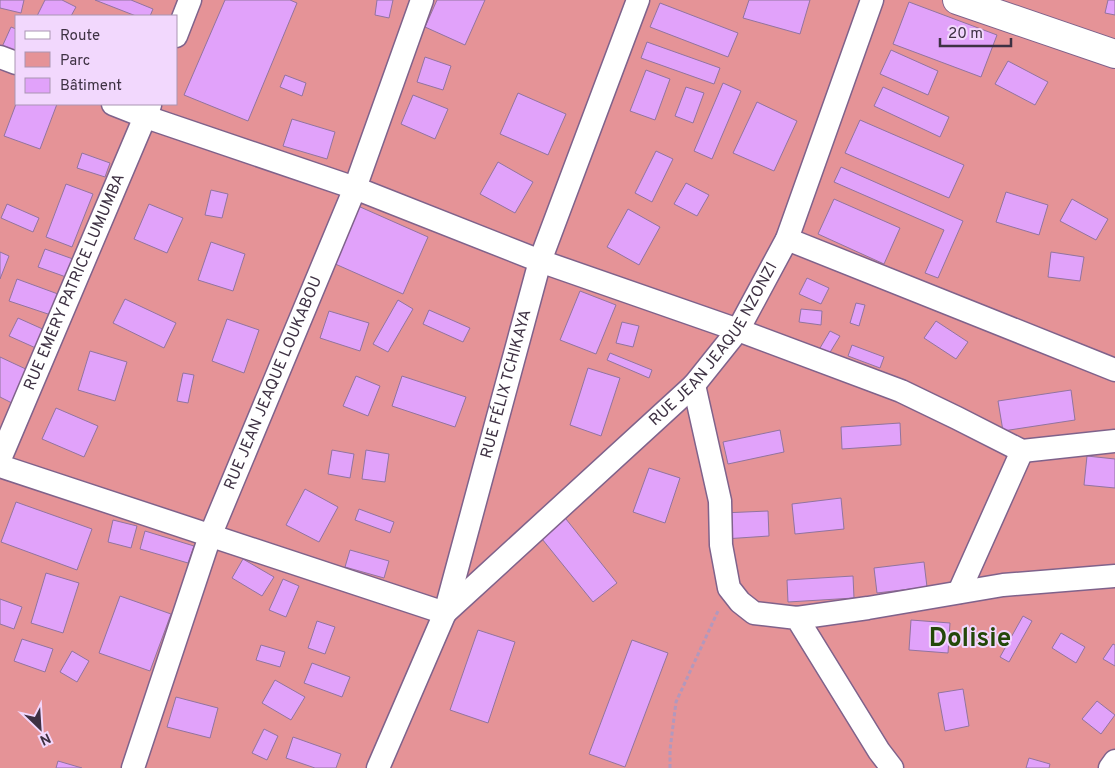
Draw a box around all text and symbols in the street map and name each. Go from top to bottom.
legend [15,15,178,105]
scale bar [940,15,1011,47]
text: 20 m [948,25,983,44]
text: Route [60,27,100,46]
text: Parc [60,52,90,71]
text: Bâtiment [60,77,122,96]
street label: RUE EMERY PATRICE LUMUMBA [20,171,130,394]
street label: RUE JEAN JEAQUE NZONZI [645,259,782,431]
street label: RUE JEAN JEAQUE LOUKABOU [220,273,327,493]
street label: RUE FÉLIX TCHIKAYA [477,307,537,461]
district label: Dolisie [929,623,1011,656]
north arrow [15,703,65,753]
text: N [37,729,53,748]

